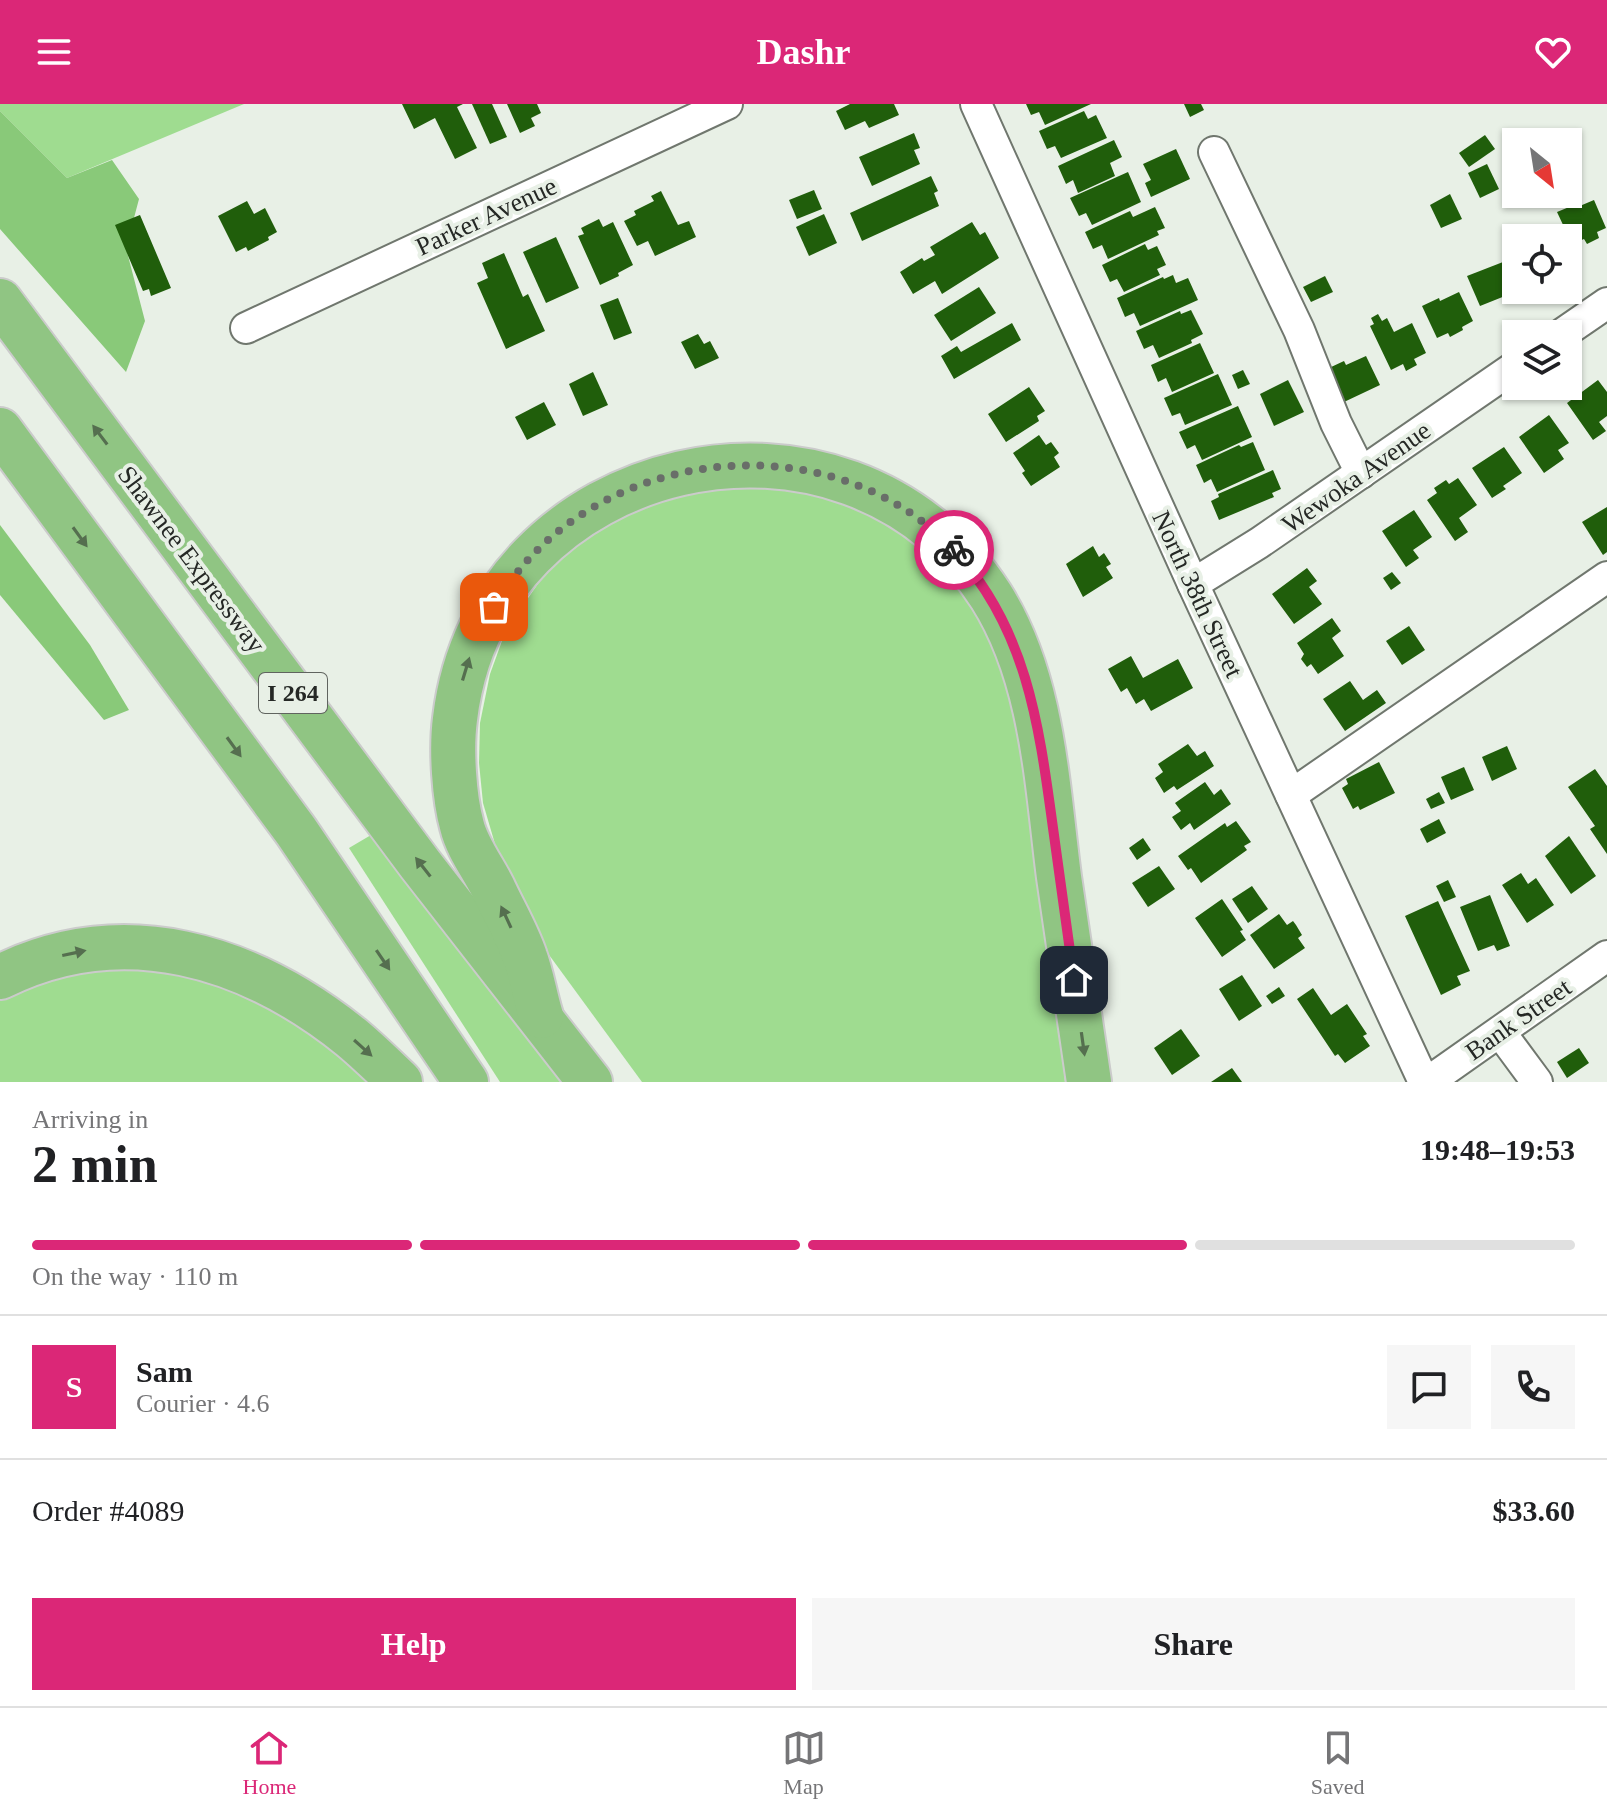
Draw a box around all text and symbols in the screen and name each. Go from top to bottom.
icon: menu [32,30,76,74]
icon: heart [1531,30,1575,74]
text: Dashr [756,32,851,72]
north arrow [1502,128,1582,208]
map controls [1502,128,1582,400]
street label: Parker Avenue [411,171,561,262]
button: locate [1502,224,1582,304]
button: layers [1502,320,1582,400]
street label: Wewoka Avenue [1277,416,1436,539]
one-way arrow [92,424,108,445]
street label: Shawnee Expressway [112,460,271,658]
street label: North 38th Street [1146,506,1249,683]
courier [914,510,994,590]
one-way arrow [71,527,87,548]
icon: bike [932,528,976,572]
pin [460,573,528,641]
icon: bag [472,585,516,629]
one-way arrow [460,657,473,681]
road number: I 264 [259,673,327,713]
one-way arrow [226,736,242,758]
one-way arrow [415,857,431,877]
one-way arrow [499,905,513,928]
one-way arrow [61,946,86,958]
pin [1040,946,1108,1014]
one-way arrow [375,949,390,970]
icon: home [1052,958,1096,1002]
street label: Bank Street [1460,972,1577,1066]
one-way arrow [1077,1032,1090,1057]
one-way arrow [353,1038,372,1056]
text: Arriving in [32,1105,148,1134]
text: 19:48–19:53 [1420,1133,1575,1166]
text: 2 min [32,1136,158,1193]
text: On the way · 110 m [32,1262,238,1291]
button: chat [1387,1345,1471,1429]
button: phone [1491,1345,1575,1429]
text: Sam [136,1355,193,1388]
text: S [66,1370,82,1403]
text: Courier · 4.6 [136,1389,270,1418]
text: Order #4089 [32,1494,184,1527]
text: $33.60 [1493,1494,1575,1527]
button: Help [32,1598,796,1690]
button: Share [812,1598,1575,1690]
tab: Home [243,1726,296,1800]
tab: Map [782,1726,826,1800]
tab: Saved [1311,1726,1364,1800]

